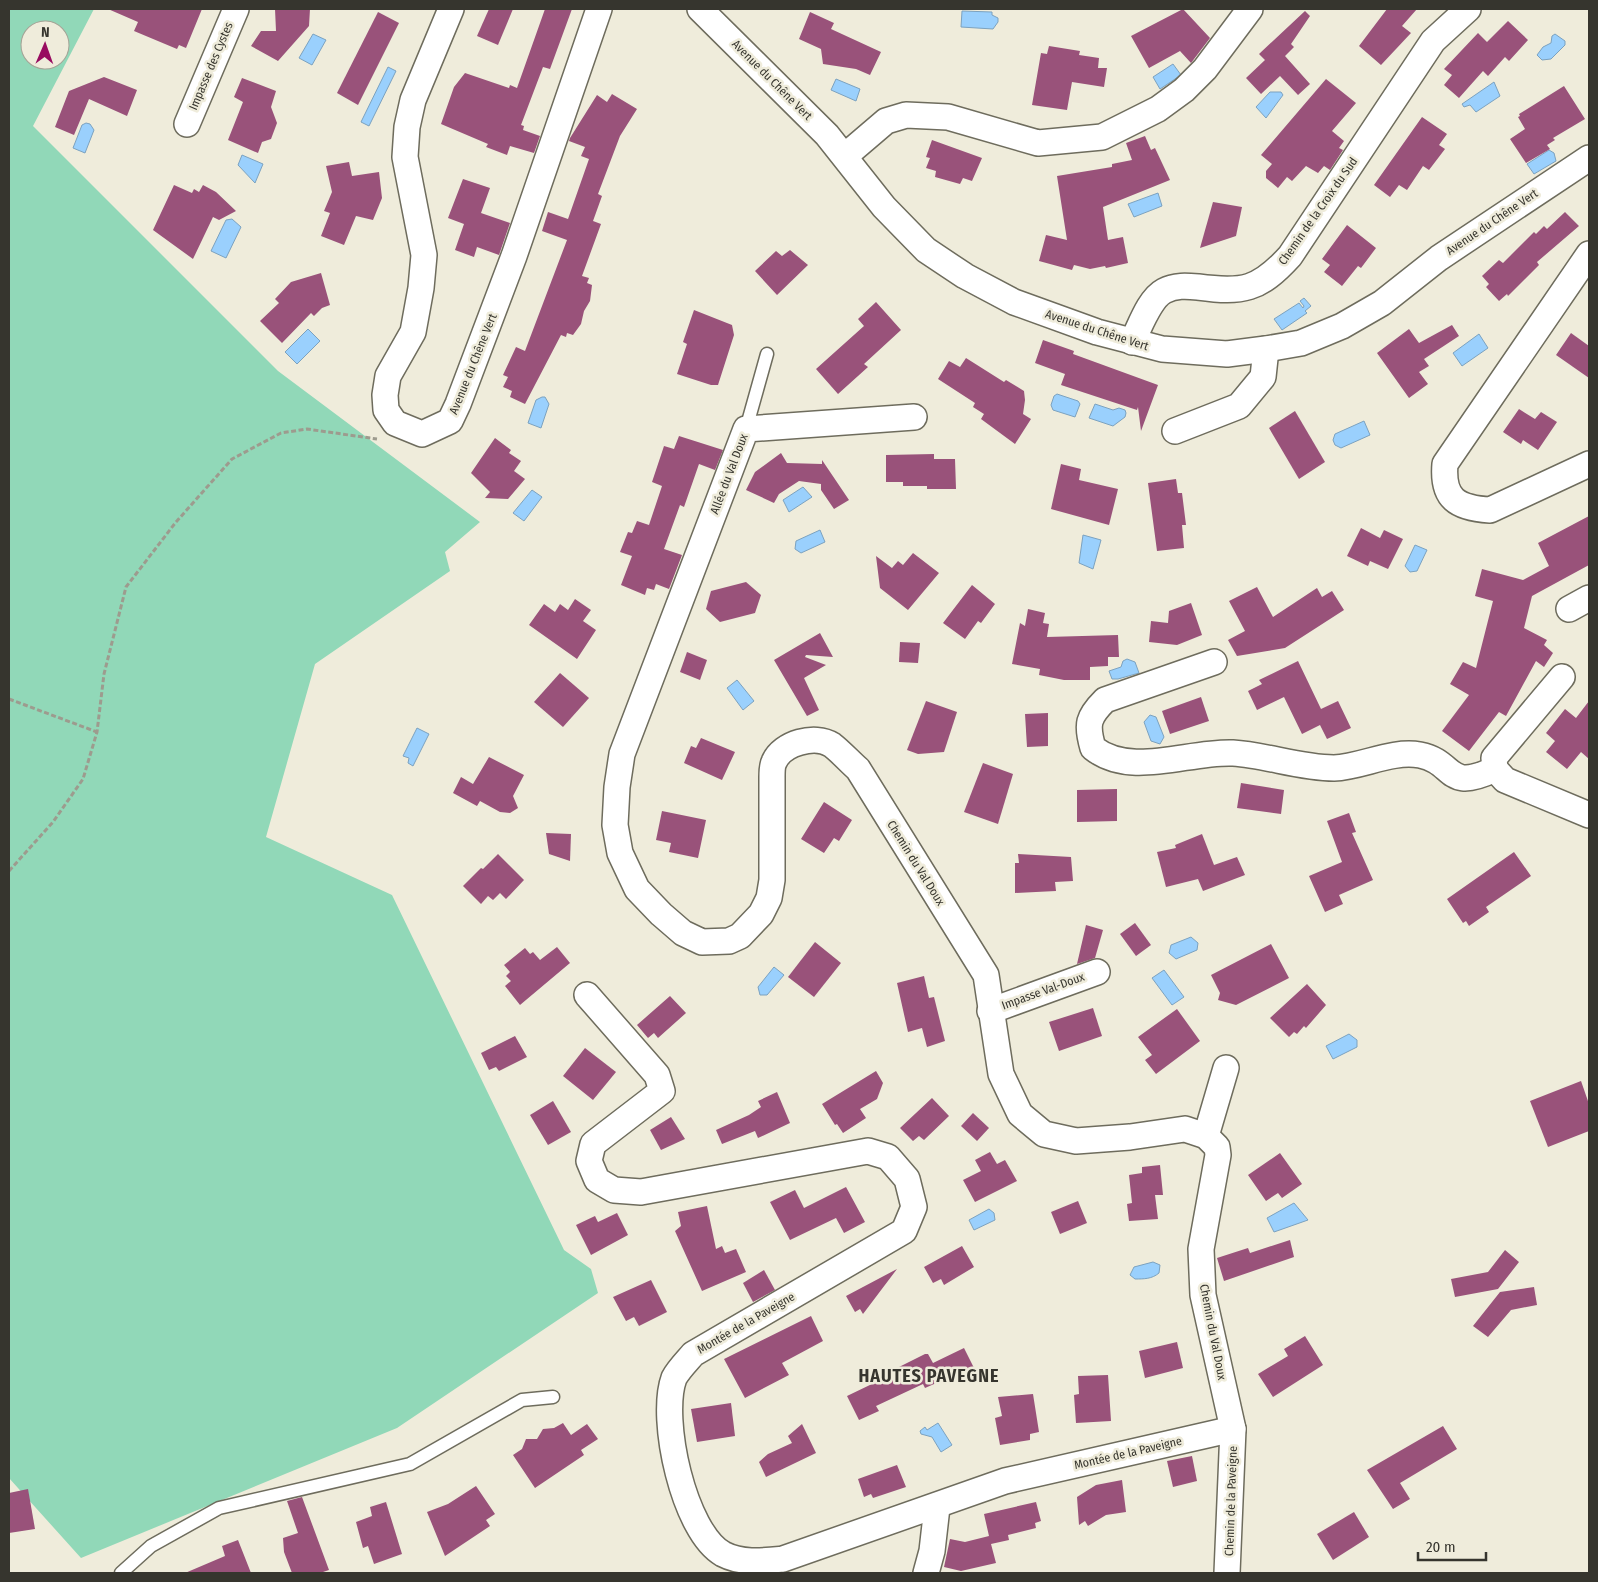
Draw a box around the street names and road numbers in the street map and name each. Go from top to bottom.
street label: Impasse des Cystes [186,20,236,112]
street label: Avenue du Chêne Vert [729,37,815,123]
street label: Chemin de la Croix du Sud [1276,155,1360,267]
street label: Avenue du Chêne Vert [1443,186,1541,258]
street label: Avenue du Chêne Vert [1044,307,1150,353]
street label: Avenue du Chêne Vert [446,311,500,416]
street label: Allée du Val Doux [707,431,751,516]
street label: Chemin du Val Doux [884,818,948,909]
street label: Impasse Val-Doux [1000,969,1087,1012]
street label: Chemin du Val Doux [1197,1283,1229,1382]
street label: Montée de la Paveigne [695,1289,797,1357]
street label: Montée de la Paveigne [1073,1434,1183,1472]
street label: Chemin de la Paveigne [1222,1446,1240,1556]

